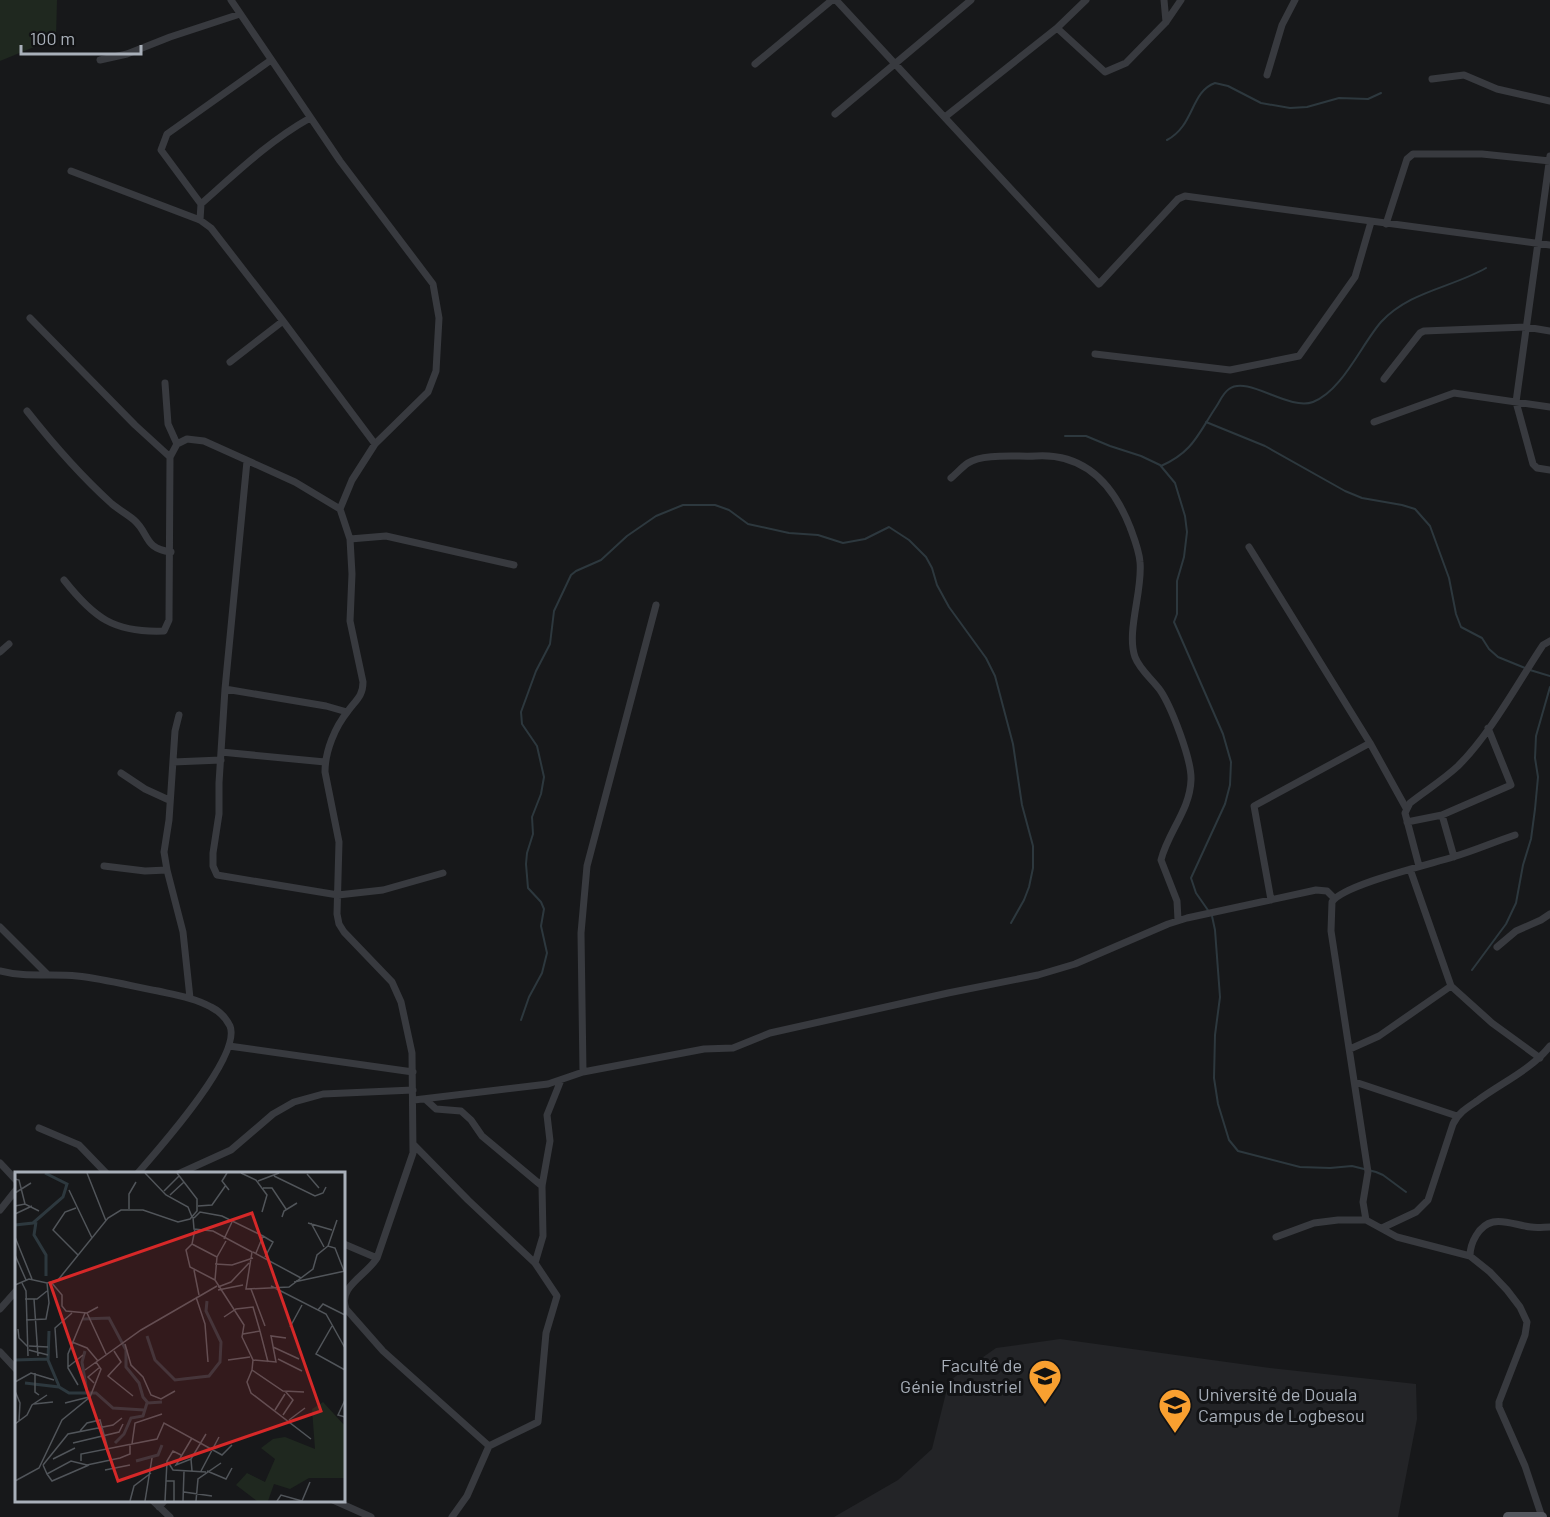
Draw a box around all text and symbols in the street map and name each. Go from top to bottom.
scale bar [21,18,141,56]
text: 100 m [30,27,75,49]
inset map [15,1172,345,1502]
place label: Faculté de Génie Industriel [900,1354,1022,1397]
school or university icon: Faculté de Génie Industriel [1027,1358,1063,1405]
place label: Université de Douala Campus de Logbesou [1198,1383,1365,1426]
school or university icon: Université de Douala Campus de Logbesou [1157,1387,1193,1434]

